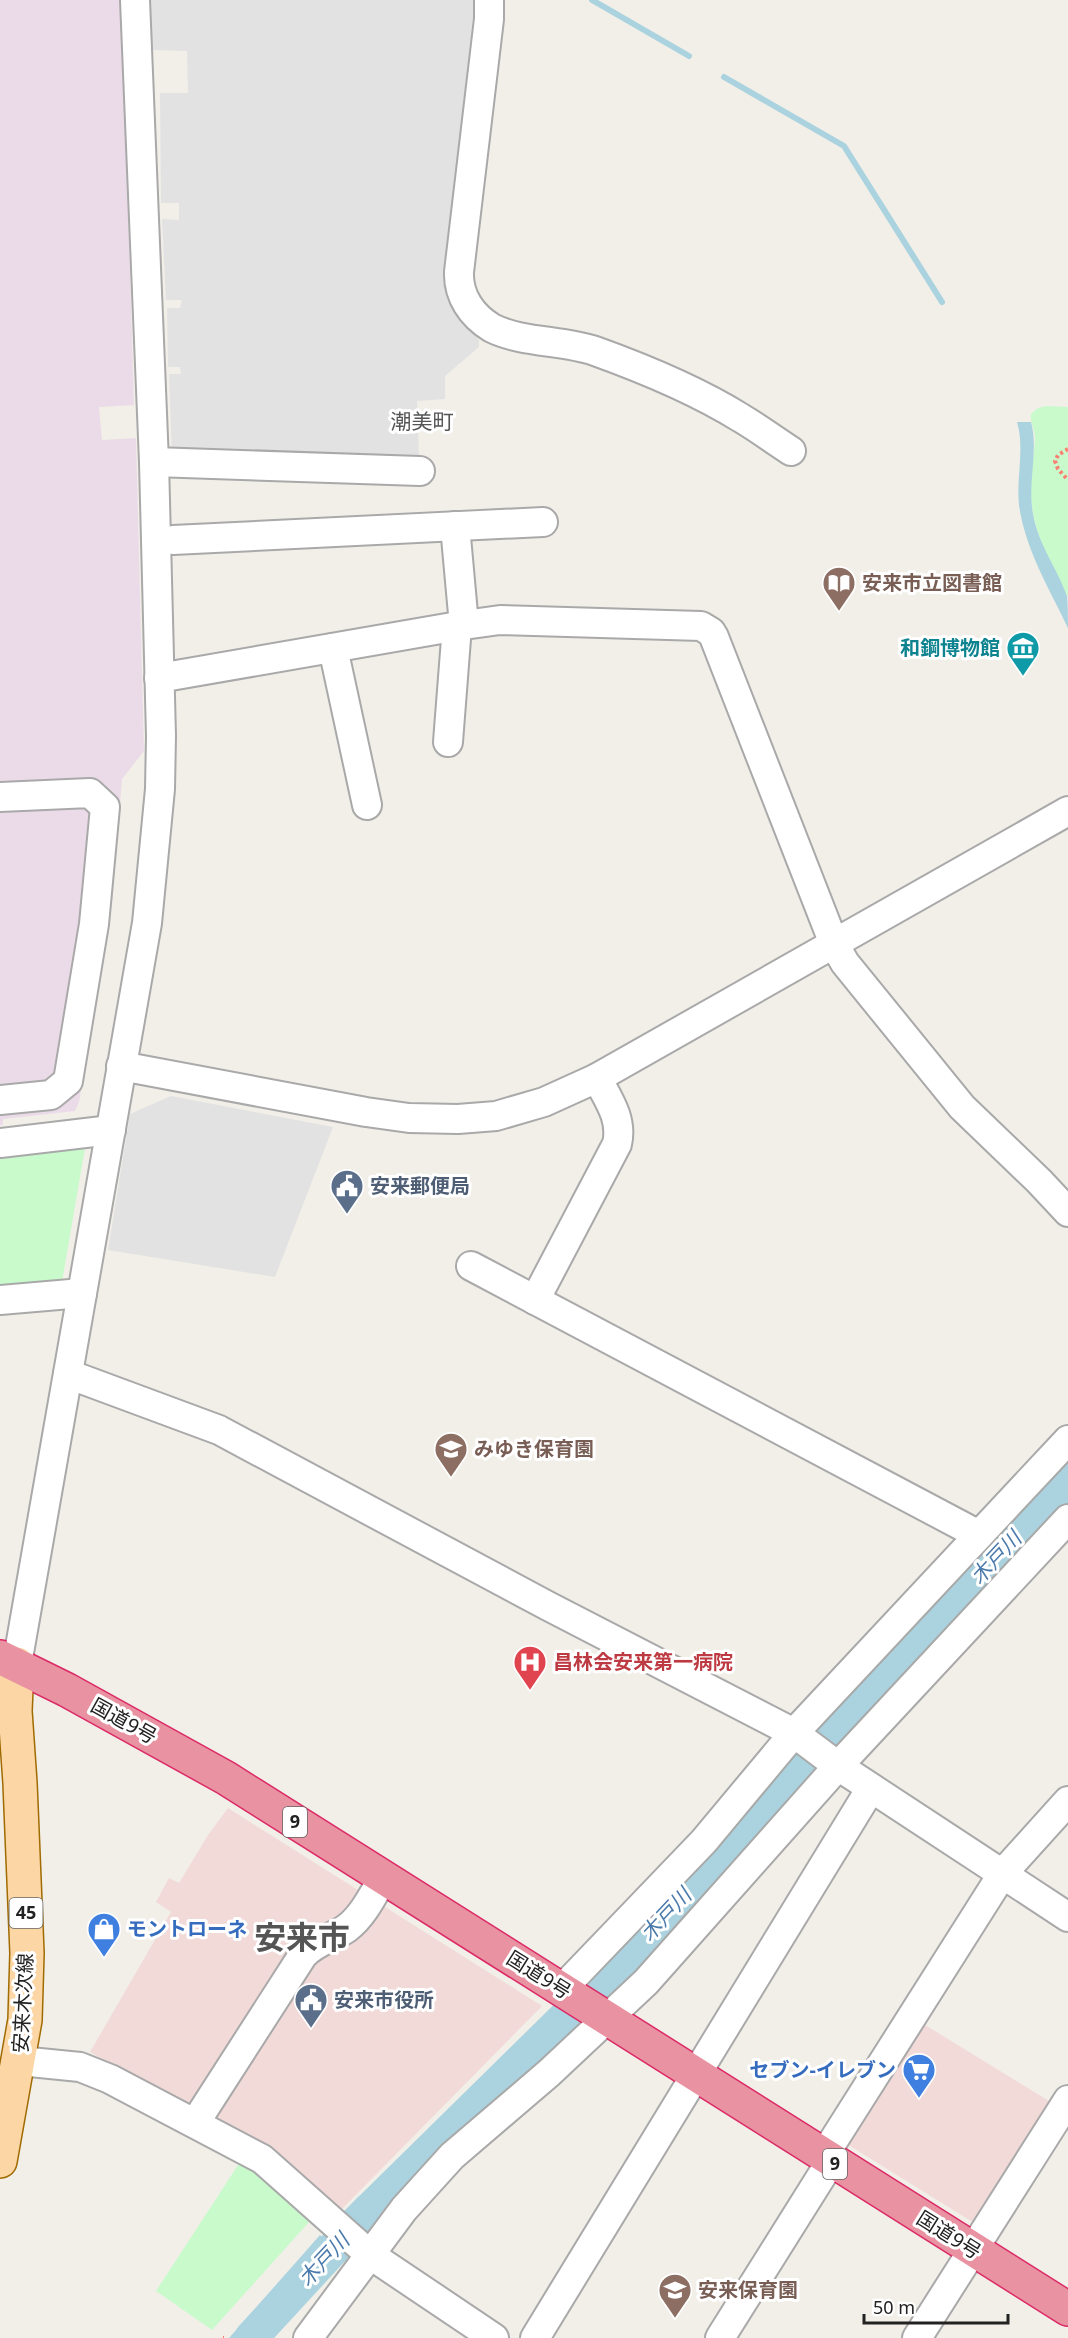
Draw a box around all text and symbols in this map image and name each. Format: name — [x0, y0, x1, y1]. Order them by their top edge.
district label: 潮美町 — [391, 407, 454, 435]
library icon: 安来市立図書館 — [821, 565, 857, 612]
place label: 安来市立図書館 — [862, 569, 1002, 596]
museum icon: 和鋼博物館 — [1005, 630, 1041, 677]
place label: 和鋼博物館 — [900, 634, 1000, 661]
public building icon: 安来郵便局 — [329, 1168, 365, 1215]
place label: 安来郵便局 — [370, 1172, 470, 1199]
school or university icon: みゆき保育園 — [433, 1431, 469, 1478]
place label: みゆき保育園 — [474, 1435, 594, 1462]
water label: 木戸川 — [964, 1523, 1028, 1590]
hospital icon: 昌林会安来第一病院 — [512, 1644, 548, 1691]
place label: 昌林会安来第一病院 — [553, 1648, 733, 1675]
street label: 国道9号 — [86, 1691, 162, 1750]
road number: 9 — [283, 1807, 307, 1837]
water label: 木戸川 — [634, 1880, 698, 1947]
road number: 45 — [9, 1898, 42, 1928]
shop icon: モントローネ — [86, 1911, 122, 1958]
place label: モントローネ — [127, 1915, 247, 1942]
district label: 安来市 — [254, 1915, 350, 1958]
street label: 国道9号 — [502, 1944, 577, 2005]
street label: 安来木次線 — [6, 1952, 39, 2054]
public building icon: 安来市役所 — [293, 1982, 329, 2029]
place label: 安来市役所 — [334, 1986, 434, 2013]
supermarket icon: セブン-イレブン — [901, 2052, 937, 2099]
place label: セブン-イレブン — [750, 2056, 896, 2083]
road number: 9 — [823, 2149, 847, 2179]
street label: 国道9号 — [912, 2204, 987, 2265]
water label: 木戸川 — [292, 2225, 356, 2292]
school or university icon: 安来保育園 — [657, 2272, 693, 2319]
place label: 安来保育園 — [698, 2276, 798, 2303]
scale bar — [864, 2287, 1008, 2325]
text: 50 m — [873, 2295, 915, 2319]

